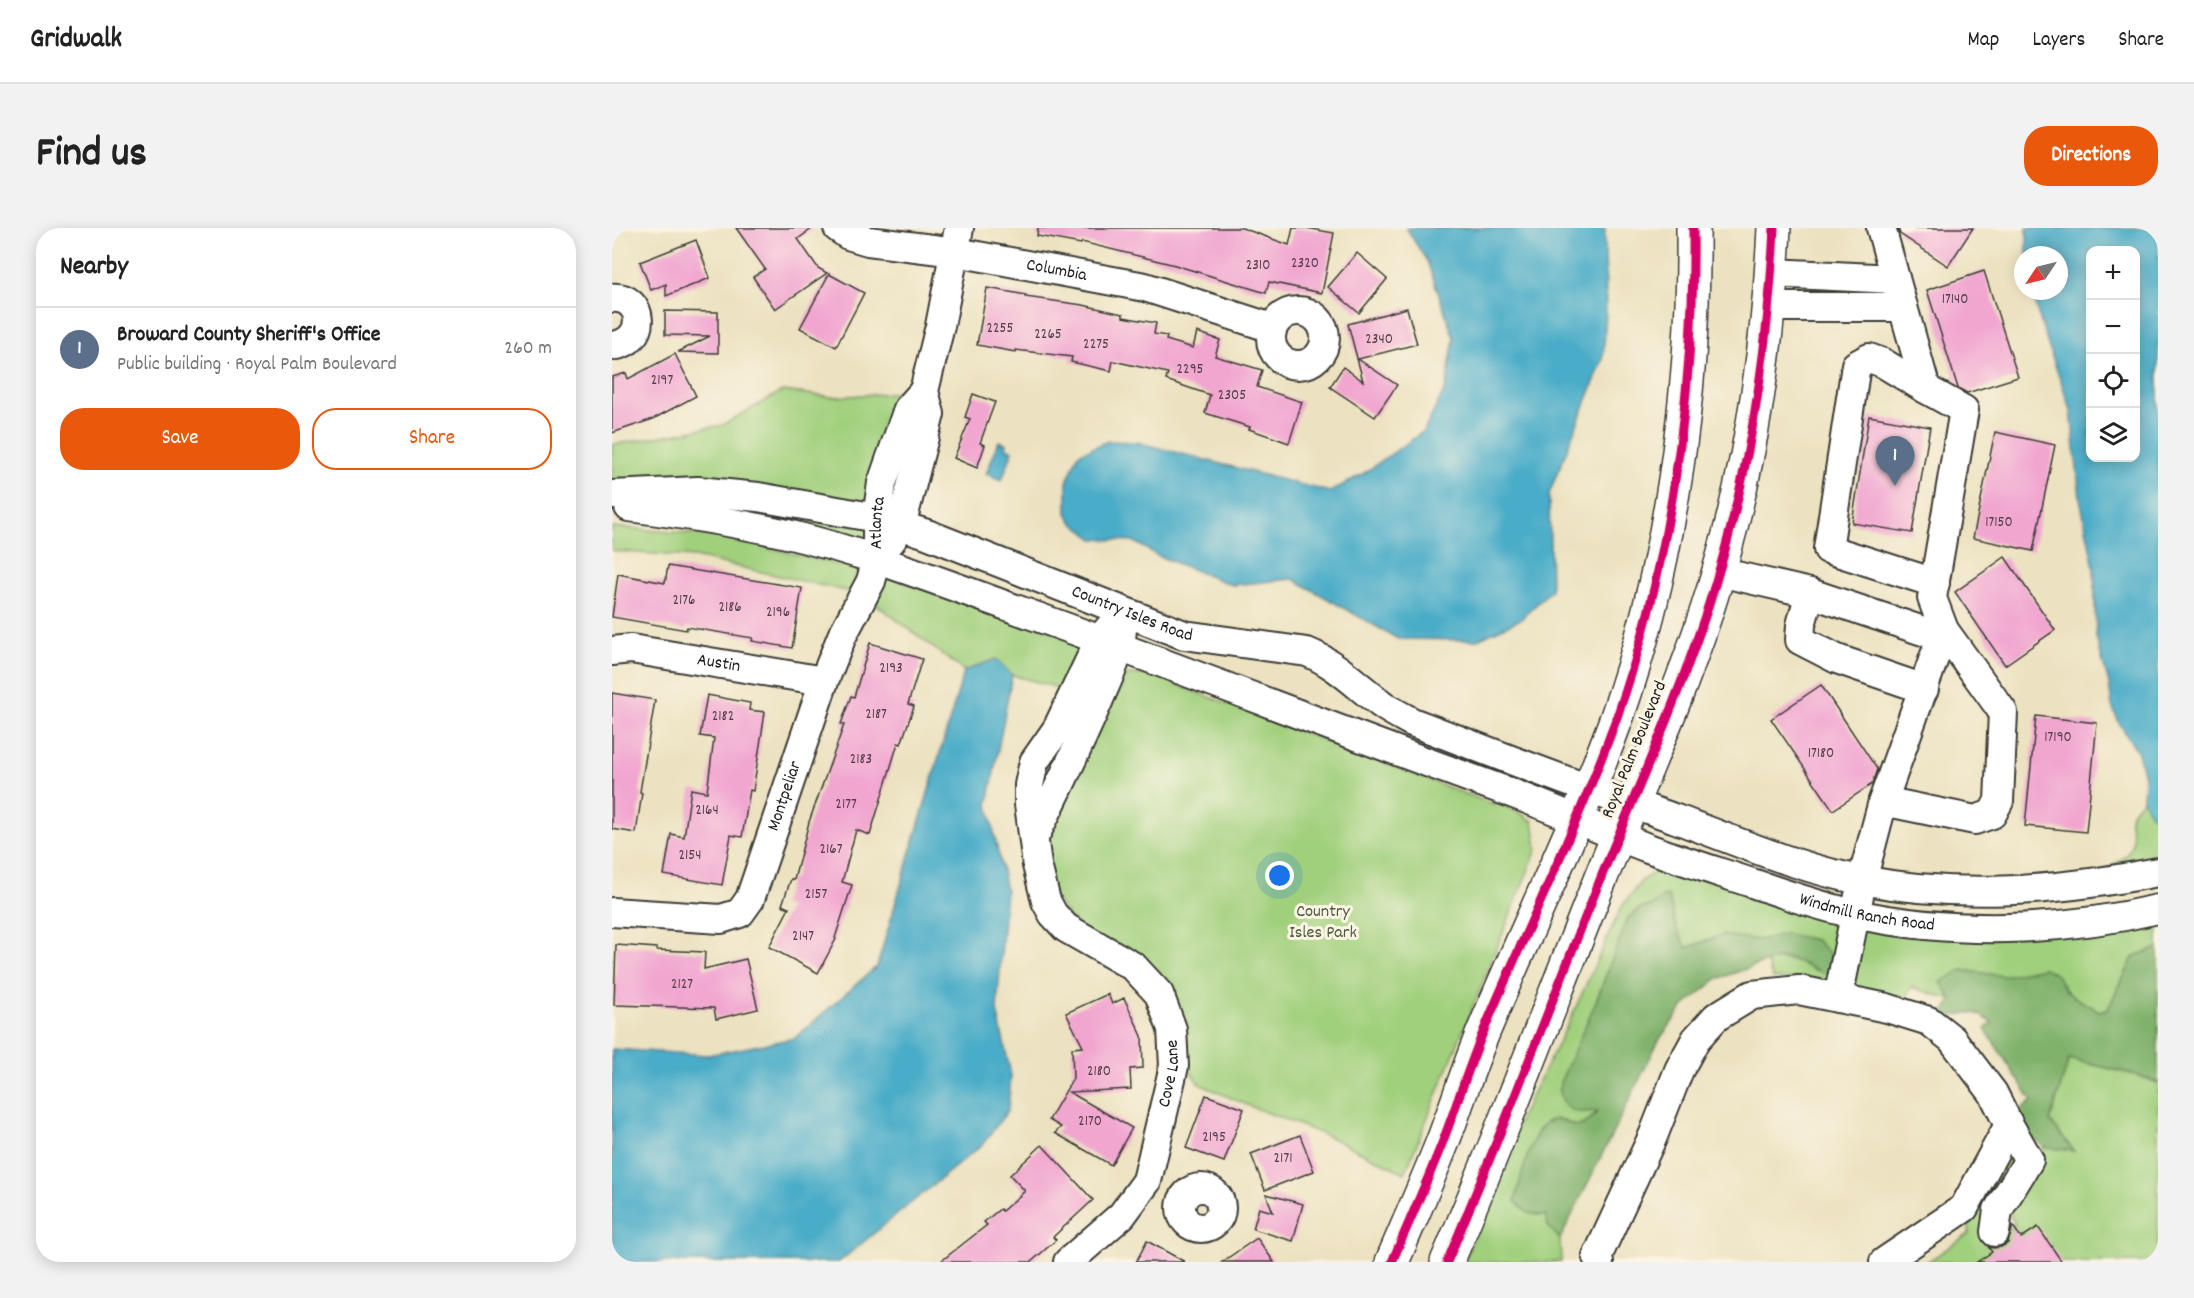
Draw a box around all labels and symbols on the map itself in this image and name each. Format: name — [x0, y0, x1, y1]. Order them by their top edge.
north arrow — [2014, 246, 2068, 300]
street label: Columbia — [1024, 253, 1089, 289]
house number: 2320 — [1291, 253, 1319, 275]
house number: 2310 — [1246, 255, 1270, 277]
house number: 17140 — [1942, 289, 1968, 311]
house number: 2255 — [986, 318, 1014, 340]
house number: 2265 — [1034, 324, 1062, 346]
house number: 2340 — [1365, 329, 1393, 351]
house number: 2275 — [1083, 334, 1109, 356]
house number: 2295 — [1177, 359, 1204, 381]
house number: 2197 — [651, 370, 673, 392]
house number: 2305 — [1218, 385, 1246, 407]
pin: 1 — [1876, 436, 1914, 486]
street label: Atlanta — [864, 495, 892, 549]
house number: 17150 — [1985, 512, 2013, 534]
street label: Country Isles Road — [1068, 579, 1194, 649]
house number: 2176 — [673, 590, 695, 612]
house number: 2186 — [718, 597, 742, 619]
house number: 2196 — [766, 602, 790, 624]
street label: Austin — [695, 648, 742, 679]
house number: 2193 — [879, 658, 903, 680]
street label: Royal Palm Boulevard — [1596, 678, 1674, 822]
house number: 2187 — [865, 704, 887, 726]
house number: 2182 — [712, 706, 734, 728]
house number: 17190 — [2044, 727, 2072, 749]
house number: 17180 — [1808, 743, 1834, 765]
house number: 2183 — [850, 749, 872, 771]
street label: Montpeliar — [761, 757, 809, 834]
house number: 2177 — [835, 794, 857, 816]
house number: 2164 — [695, 800, 719, 822]
house number: 2167 — [820, 839, 843, 861]
house number: 2154 — [678, 845, 702, 867]
your location — [1265, 861, 1294, 890]
house number: 2157 — [805, 884, 828, 906]
street label: Windmill Ranch Road — [1796, 887, 1936, 938]
park label: Country Isles Park — [1289, 900, 1357, 946]
house number: 2147 — [792, 926, 814, 948]
house number: 2127 — [671, 974, 693, 996]
street label: Cove Lane — [1152, 1039, 1187, 1110]
house number: 2180 — [1087, 1061, 1111, 1083]
house number: 2170 — [1078, 1111, 1102, 1133]
house number: 2195 — [1202, 1127, 1226, 1149]
house number: 2171 — [1274, 1148, 1292, 1170]

